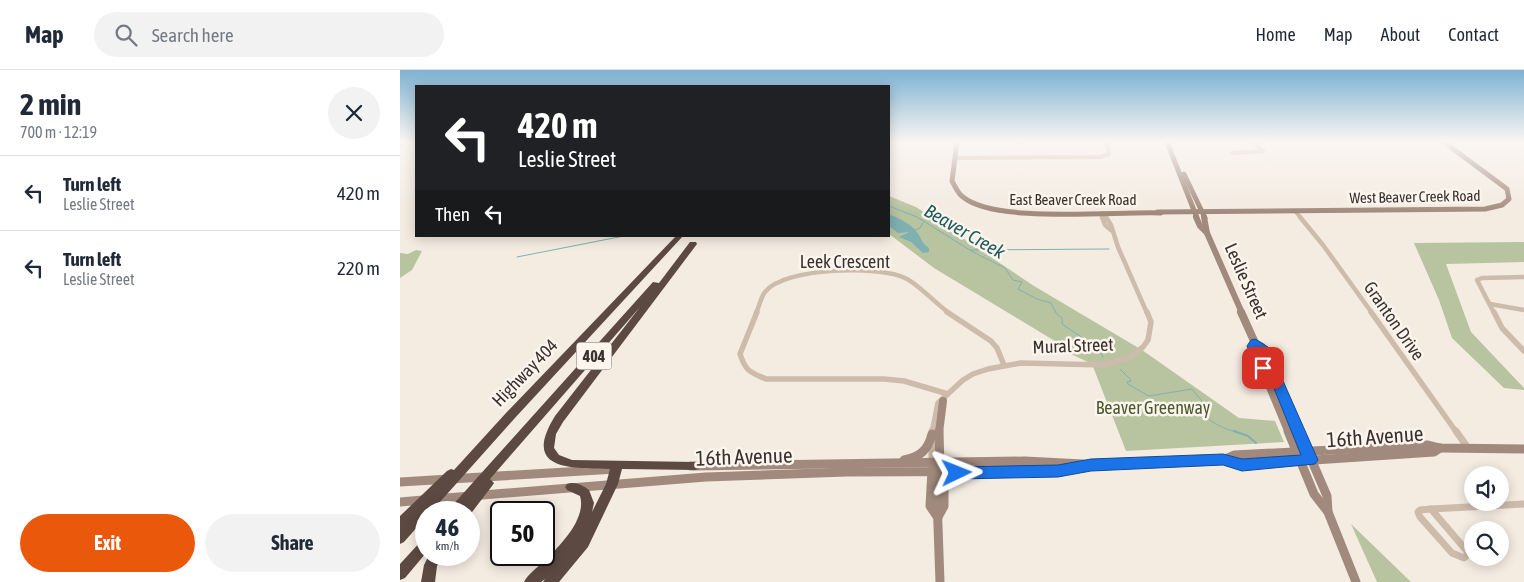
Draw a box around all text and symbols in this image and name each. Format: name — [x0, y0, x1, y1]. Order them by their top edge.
search box — [94, 12, 444, 57]
text: Map — [25, 21, 64, 48]
icon: search — [112, 21, 140, 49]
text: Search here — [152, 24, 234, 46]
text: Home — [1256, 24, 1296, 45]
text: Map — [1324, 24, 1353, 45]
text: About — [1381, 24, 1420, 45]
text: Contact — [1448, 24, 1499, 45]
text: 2 min — [20, 87, 81, 121]
button: close — [328, 87, 380, 139]
icon: left — [435, 105, 500, 170]
text: 420 m — [518, 105, 597, 145]
text: 700 m · 12:19 — [20, 123, 97, 141]
text: Leslie Street — [518, 146, 616, 172]
text: Turn left — [63, 173, 121, 195]
icon: left — [20, 179, 48, 207]
text: 420 m — [337, 182, 380, 204]
street label: West Beaver Creek Road — [1349, 187, 1481, 206]
street label: East Beaver Creek Road — [1009, 191, 1137, 208]
text: Leslie Street — [63, 195, 135, 213]
water label: Beaver Creek — [921, 199, 1010, 263]
icon: left — [480, 200, 508, 228]
text: Then — [435, 203, 470, 225]
street label: Leslie Street — [1220, 240, 1272, 322]
text: Turn left — [63, 248, 121, 270]
street label: Leek Crescent — [800, 251, 890, 272]
icon: left — [20, 254, 48, 282]
text: 220 m — [337, 257, 380, 279]
text: Leslie Street — [63, 270, 135, 288]
street label: Granton Drive — [1360, 277, 1429, 364]
street label: Mural Street — [1032, 334, 1114, 357]
street label: Highway 404 — [487, 335, 562, 411]
road number: 404 — [576, 342, 612, 370]
pin — [1242, 347, 1284, 389]
icon: arrive — [1249, 354, 1277, 382]
park label: Beaver Greenway — [1096, 397, 1210, 418]
street label: 16th Avenue — [1326, 421, 1424, 451]
street label: 16th Avenue — [695, 442, 793, 470]
position arrow — [930, 446, 982, 498]
map controls — [1464, 466, 1509, 566]
button: sound — [1464, 466, 1509, 511]
speed limit sign: 50 — [490, 501, 555, 566]
text: 46 — [436, 513, 459, 541]
button: Exit — [20, 514, 195, 572]
button: Share — [205, 514, 380, 572]
button: search — [1464, 521, 1509, 566]
text: km/h — [436, 539, 459, 553]

